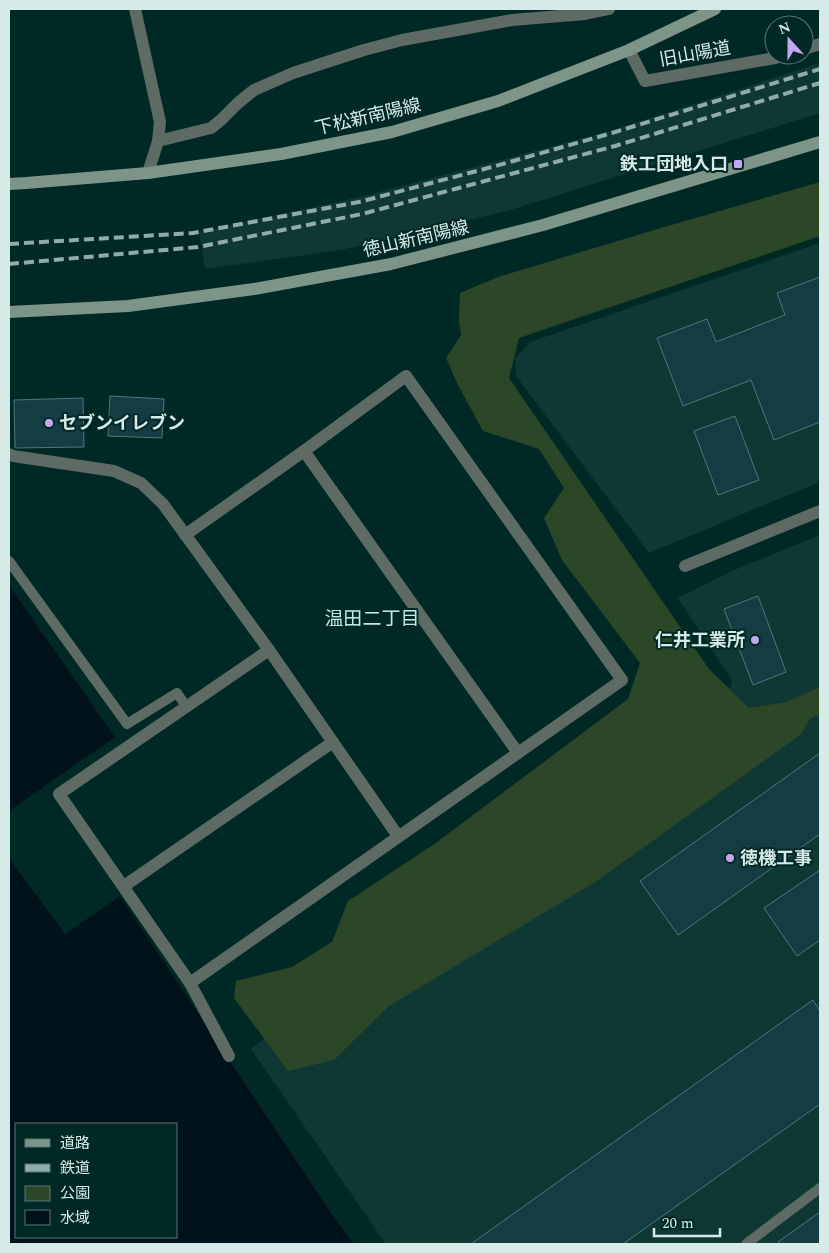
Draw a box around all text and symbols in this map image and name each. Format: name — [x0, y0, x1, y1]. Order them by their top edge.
north arrow — [764, 15, 814, 65]
text: N — [775, 16, 794, 40]
street label: 旧山陽道 — [657, 34, 733, 74]
street label: 下松新南陽線 — [312, 92, 424, 142]
place label: 鉄工団地入口 — [619, 151, 728, 178]
marker: 鉄工団地入口 — [732, 158, 744, 170]
street label: 徳山新南陽線 — [360, 214, 472, 264]
place label: セブンイレブン — [59, 410, 185, 437]
marker: セブンイレブン — [43, 417, 55, 429]
district label: 温田二丁目 — [324, 605, 420, 634]
place label: 仁井工業所 — [655, 627, 745, 654]
marker: 仁井工業所 — [749, 634, 761, 646]
place label: 徳機工事 — [740, 845, 812, 872]
marker: 徳機工事 — [724, 852, 736, 864]
legend — [15, 1123, 178, 1238]
text: 道路 — [60, 1132, 90, 1155]
text: 鉄道 — [60, 1157, 90, 1180]
text: 公園 — [60, 1182, 90, 1205]
scale bar — [654, 1206, 720, 1238]
text: 水域 — [60, 1207, 90, 1230]
text: 20 m — [662, 1212, 694, 1235]

